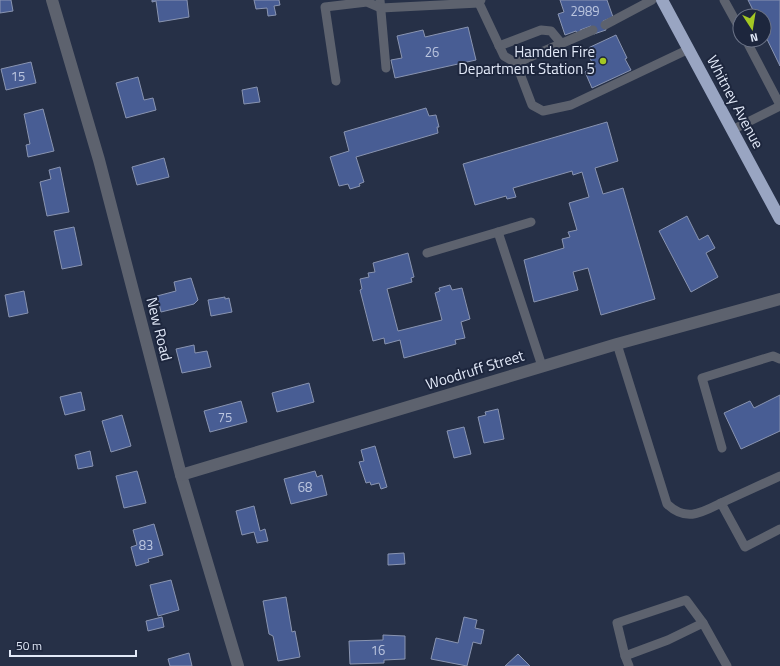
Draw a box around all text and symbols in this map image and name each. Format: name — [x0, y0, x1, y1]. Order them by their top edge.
house number: 2989 — [570, 1, 600, 21]
north arrow — [732, 8, 772, 48]
text: N — [749, 29, 759, 46]
place label: Hamden Fire Department Station 5 — [458, 40, 595, 80]
house number: 26 — [425, 42, 439, 62]
street label: Whitney Avenue — [701, 51, 770, 153]
marker: Hamden Fire Department Station 5 — [598, 56, 608, 66]
house number: 15 — [11, 66, 25, 86]
street label: New Road — [140, 295, 178, 363]
street label: Woodruff Street — [423, 343, 528, 395]
house number: 75 — [218, 407, 232, 427]
house number: 68 — [298, 477, 312, 497]
house number: 83 — [139, 535, 153, 555]
scale bar — [10, 632, 136, 658]
text: 50 m — [16, 636, 42, 655]
house number: 16 — [371, 640, 385, 660]

